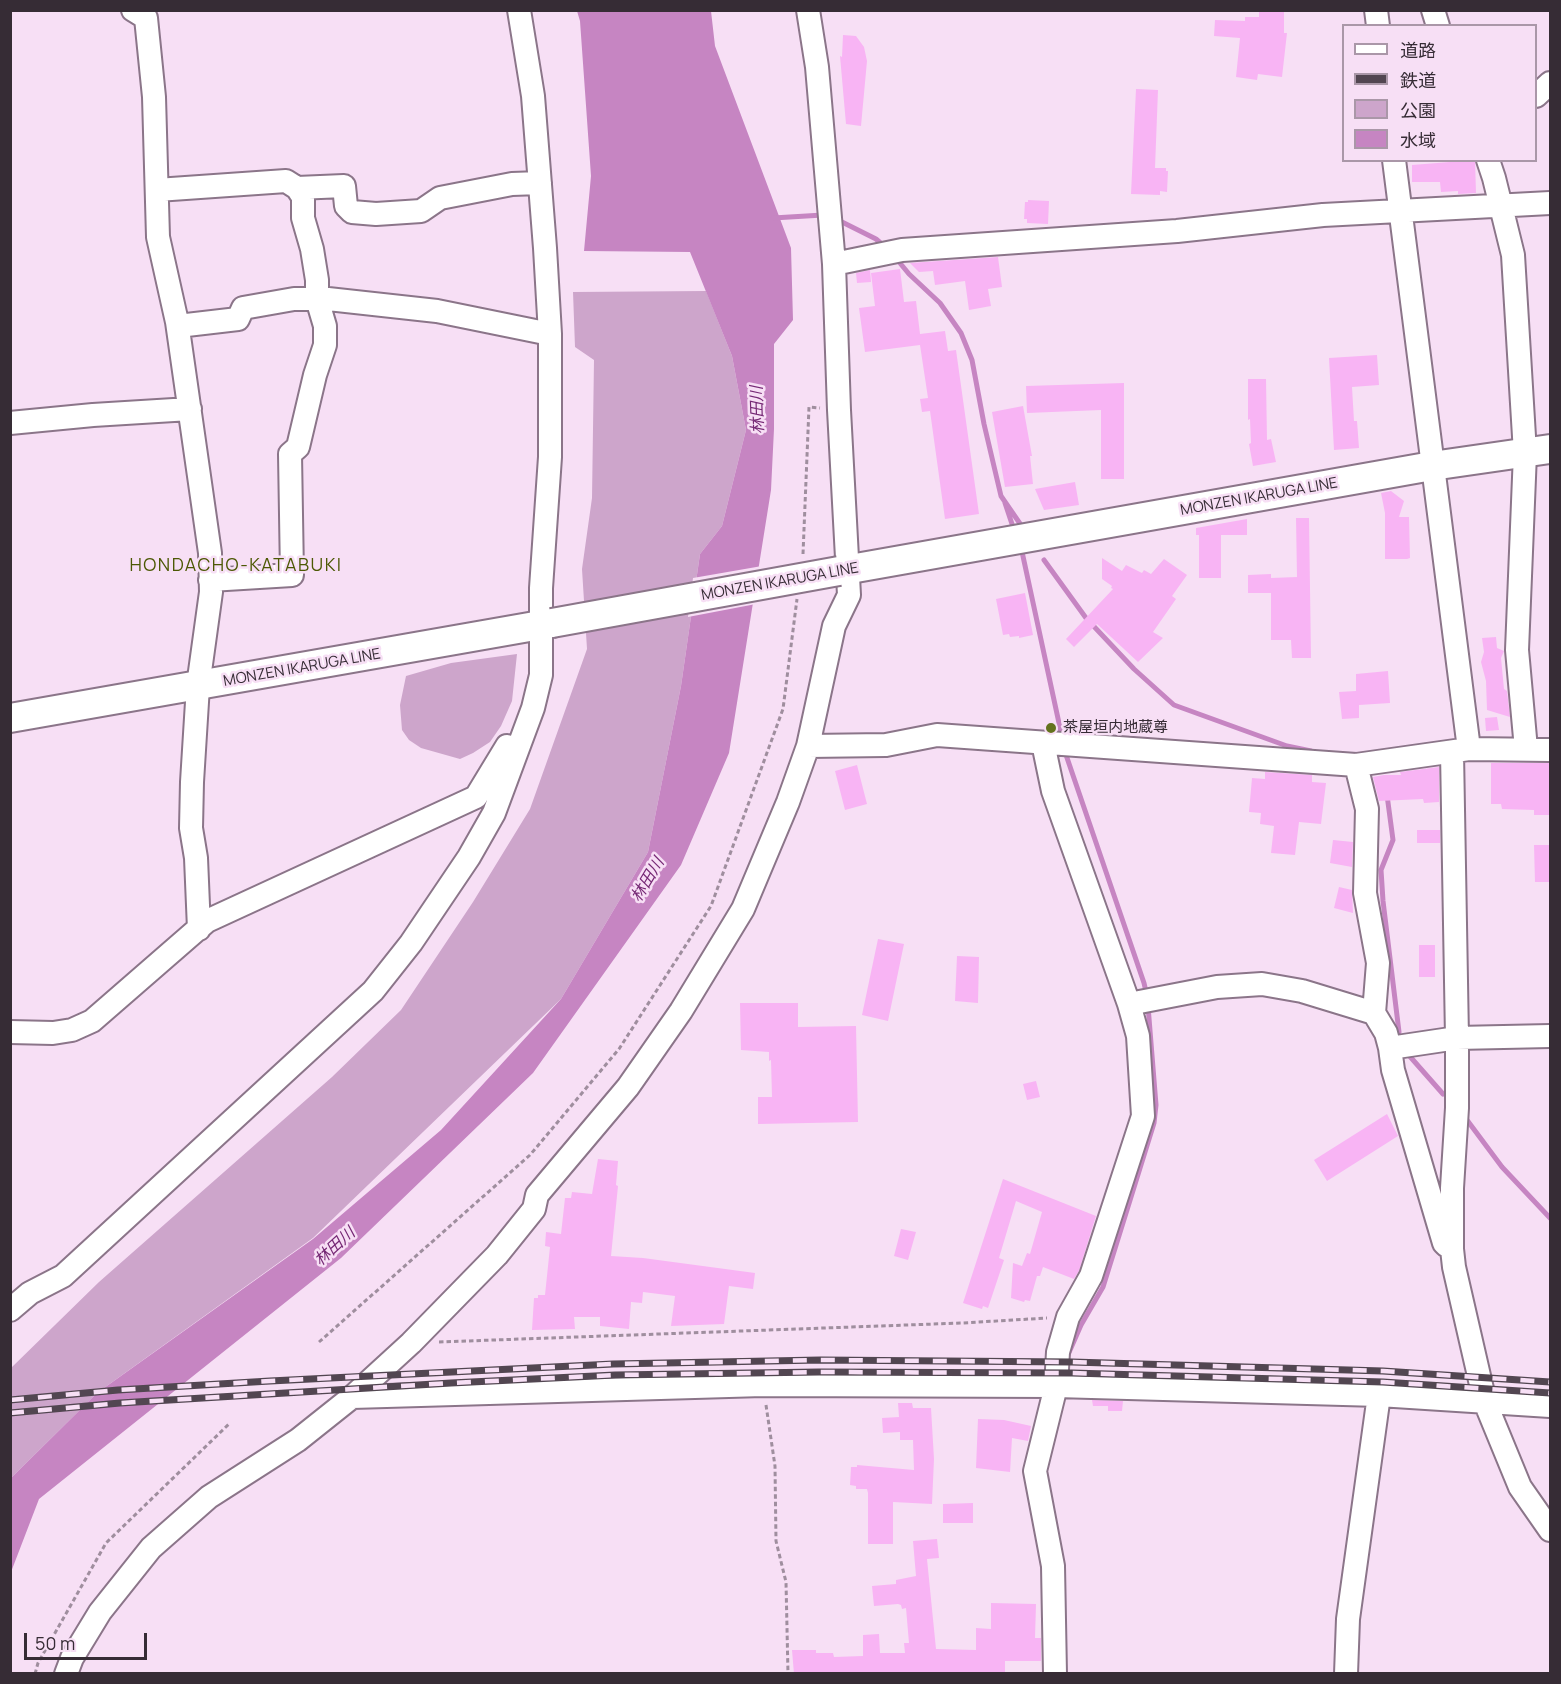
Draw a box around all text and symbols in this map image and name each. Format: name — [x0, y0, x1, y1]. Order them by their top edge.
legend — [1342, 24, 1537, 162]
text: 道路 — [1400, 38, 1436, 62]
text: 鉄道 — [1400, 68, 1436, 92]
text: 公園 — [1400, 98, 1436, 122]
text: 水域 — [1400, 128, 1436, 152]
water label: 林田川 — [748, 386, 768, 434]
street label: MONZEN IKARUGA LINE — [1179, 474, 1339, 520]
district label: HONDACHO-KATABUKI — [129, 555, 343, 577]
street label: MONZEN IKARUGA LINE — [700, 559, 860, 605]
street label: MONZEN IKARUGA LINE — [222, 645, 382, 691]
place label: 茶屋垣内地蔵尊 — [1063, 719, 1168, 737]
marker: 茶屋垣内地蔵尊 — [1044, 721, 1058, 735]
water label: 林田川 — [627, 854, 669, 906]
water label: 林田川 — [311, 1224, 359, 1270]
scale bar — [27, 1621, 150, 1659]
text: 50 m — [35, 1631, 75, 1655]

